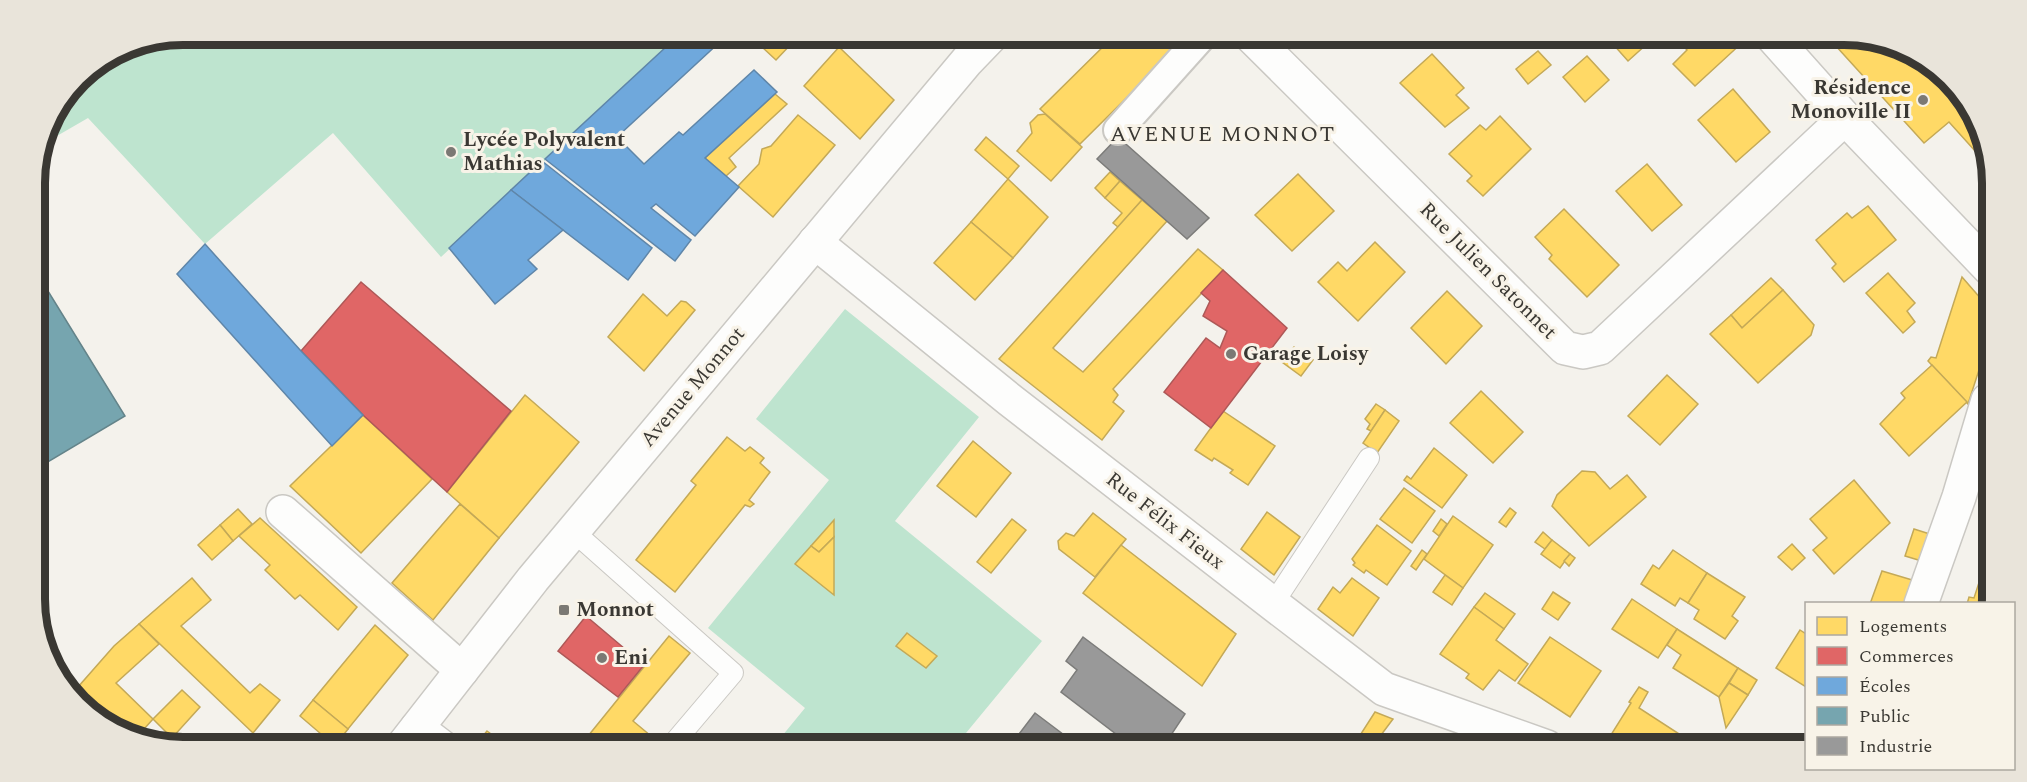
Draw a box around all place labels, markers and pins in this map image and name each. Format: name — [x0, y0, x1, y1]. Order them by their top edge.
place label: Résidence Monoville II — [1790, 72, 1911, 128]
marker: Résidence Monoville II — [1916, 93, 1930, 107]
place label: Lycée Polyvalent Mathias — [463, 124, 625, 180]
marker: Lycée Polyvalent Mathias — [444, 145, 458, 159]
place label: Garage Loisy — [1243, 338, 1369, 370]
marker: Garage Loisy — [1224, 347, 1238, 361]
place label: Monnot — [576, 594, 654, 626]
marker: Monnot — [557, 603, 571, 617]
place label: Eni — [614, 642, 648, 674]
marker: Eni — [595, 651, 609, 665]

